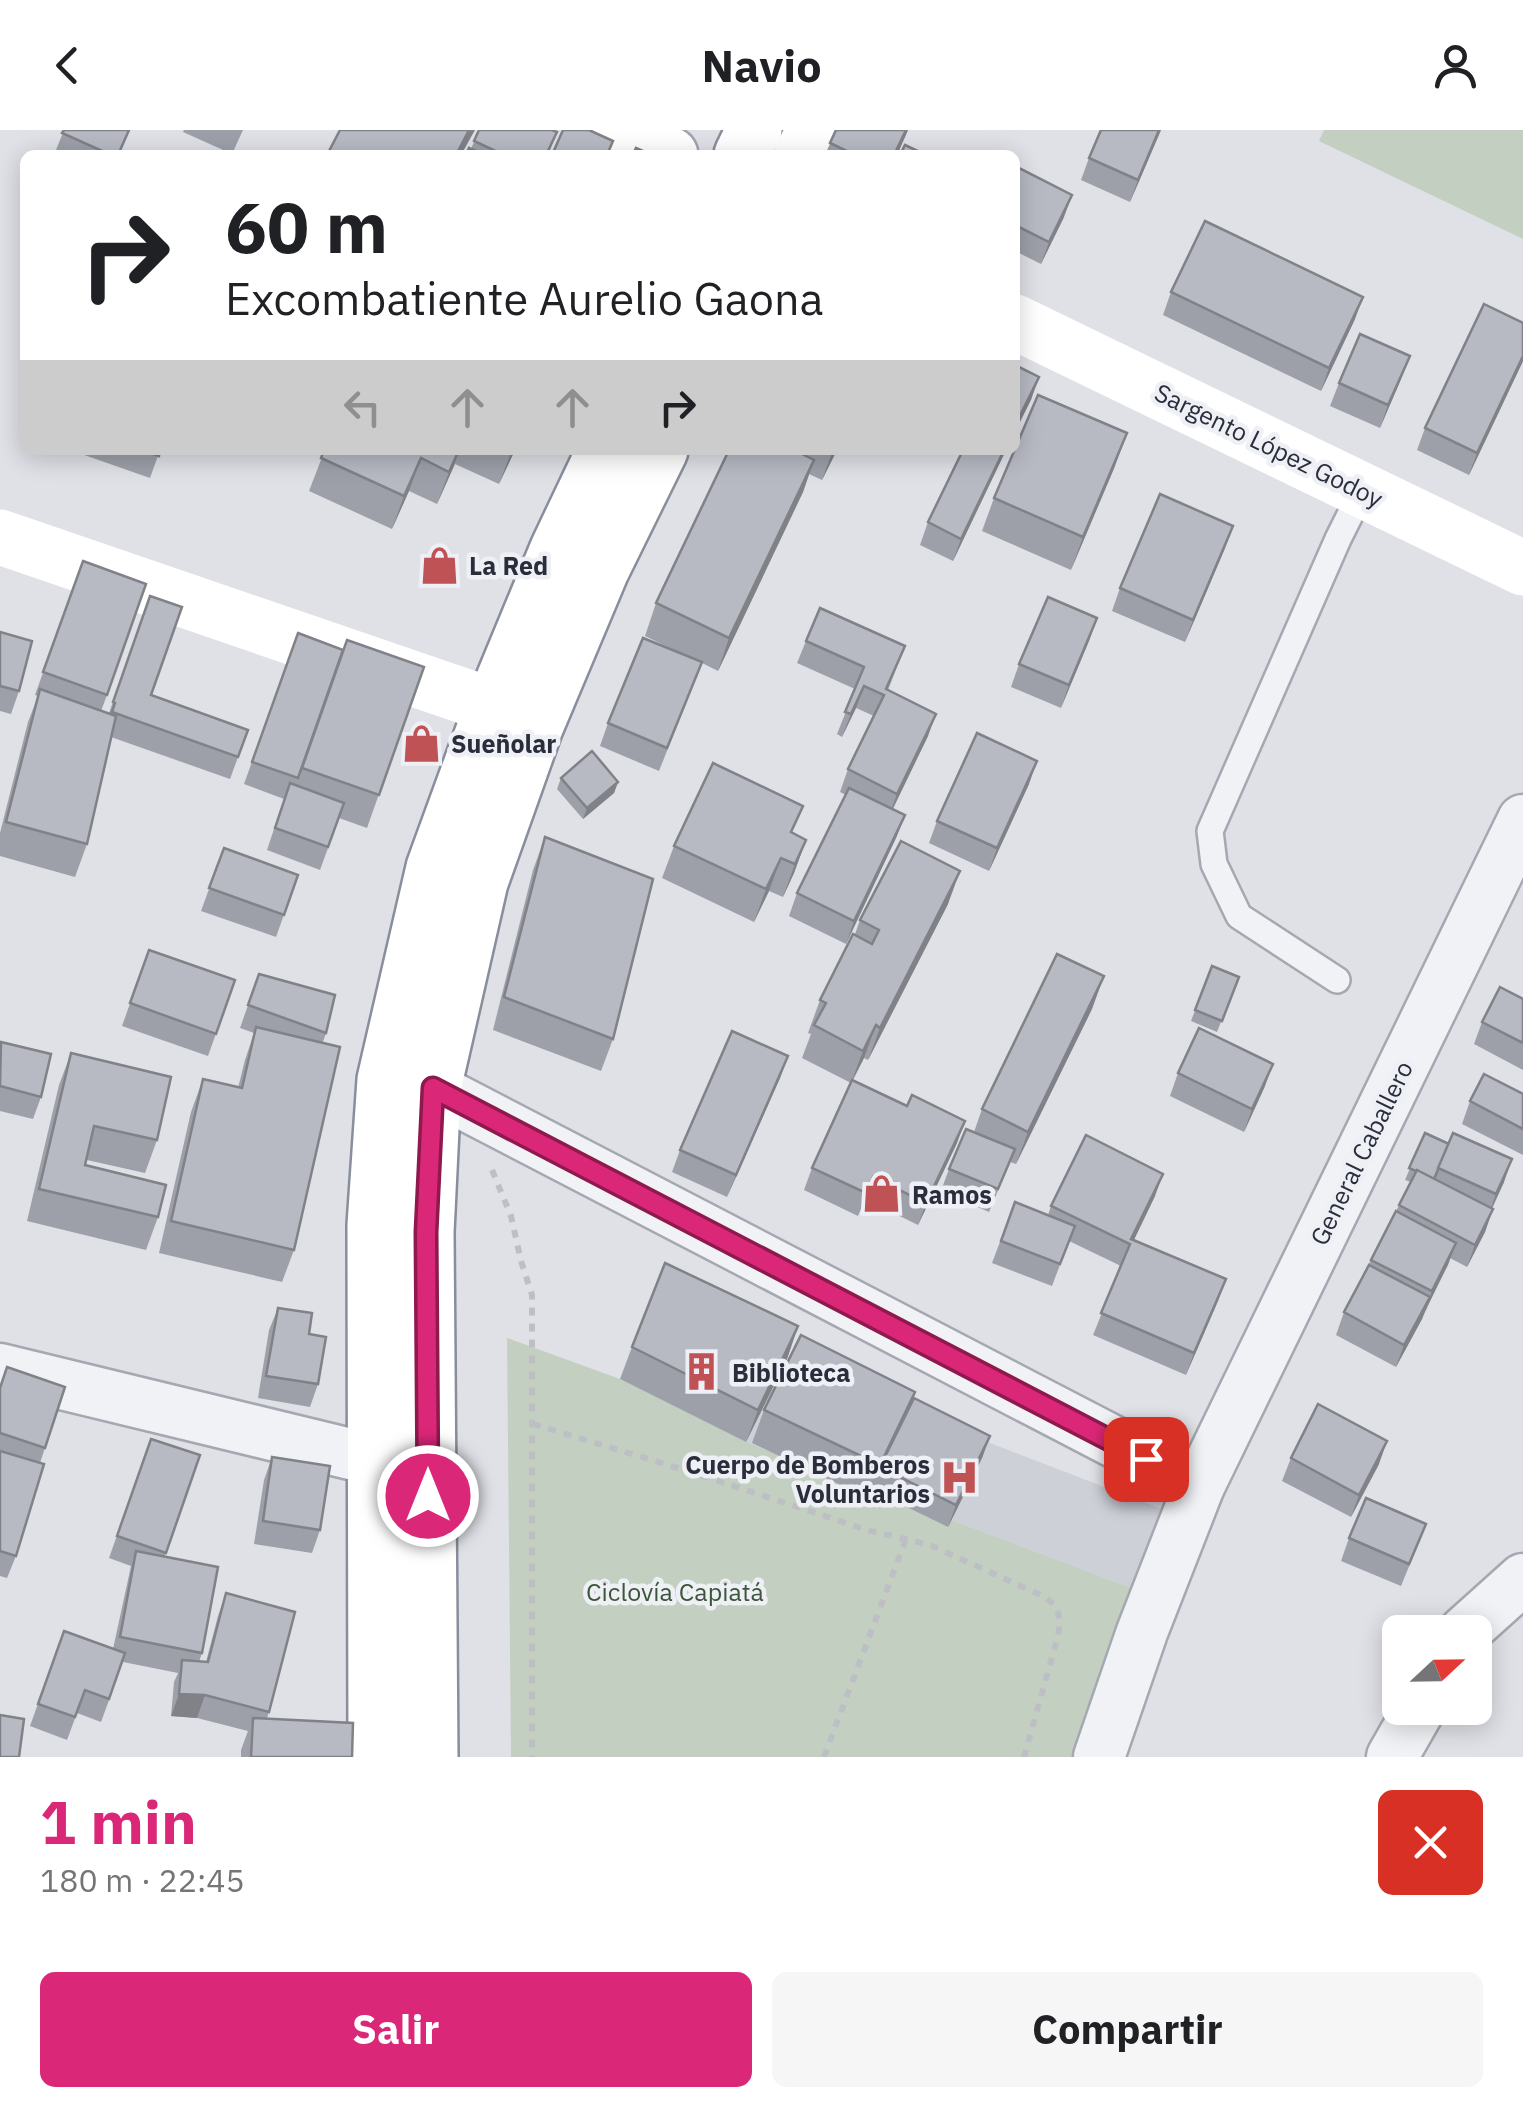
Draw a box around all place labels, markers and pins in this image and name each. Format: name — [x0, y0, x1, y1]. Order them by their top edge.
shop icon: La Red — [418, 544, 460, 586]
place label: La Red — [469, 549, 548, 582]
shop icon: Sueñolar — [400, 722, 442, 764]
place label: Sueñolar — [451, 727, 556, 760]
shop icon: Ramos — [861, 1173, 903, 1215]
place label: Ramos — [912, 1178, 992, 1211]
building icon: Biblioteca — [681, 1351, 723, 1393]
place label: Biblioteca — [732, 1356, 850, 1389]
pin — [1104, 1417, 1189, 1502]
place label: Cuerpo de Bomberos Voluntarios — [685, 1448, 930, 1510]
hospital icon: Cuerpo de Bomberos Voluntarios — [939, 1457, 981, 1499]

